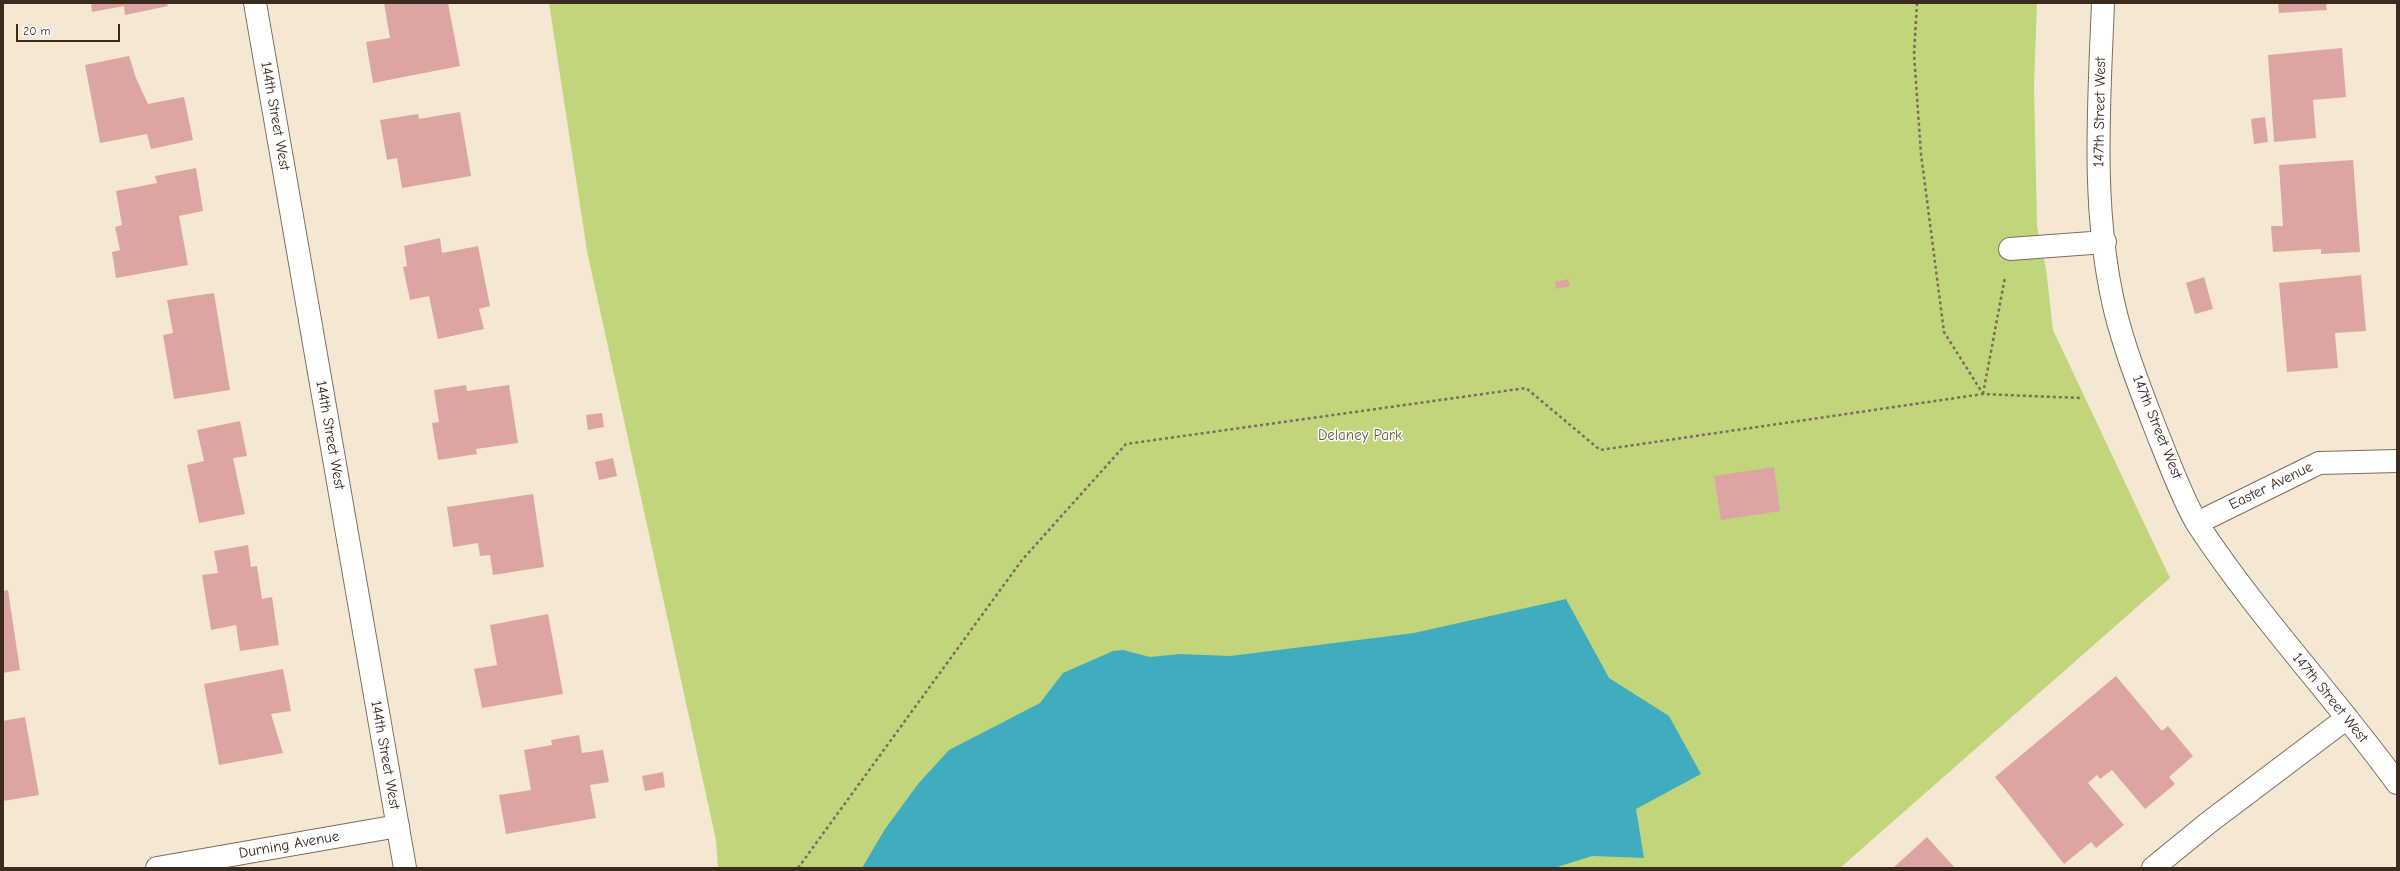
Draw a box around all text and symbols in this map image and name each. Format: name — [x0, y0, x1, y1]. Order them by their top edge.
scale bar — [18, 16, 122, 42]
text: 20 m — [23, 24, 51, 38]
street label: 147th Street West — [2090, 57, 2110, 167]
street label: 144th Street West — [257, 60, 293, 172]
street label: 147th Street West — [2128, 373, 2186, 481]
street label: 144th Street West — [312, 379, 348, 491]
park label: Delaney Park — [1318, 427, 1402, 445]
street label: Easter Avenue — [2226, 458, 2316, 514]
street label: 147th Street West — [2288, 650, 2372, 746]
street label: 144th Street West — [367, 699, 403, 811]
street label: Durning Avenue — [237, 827, 341, 863]

